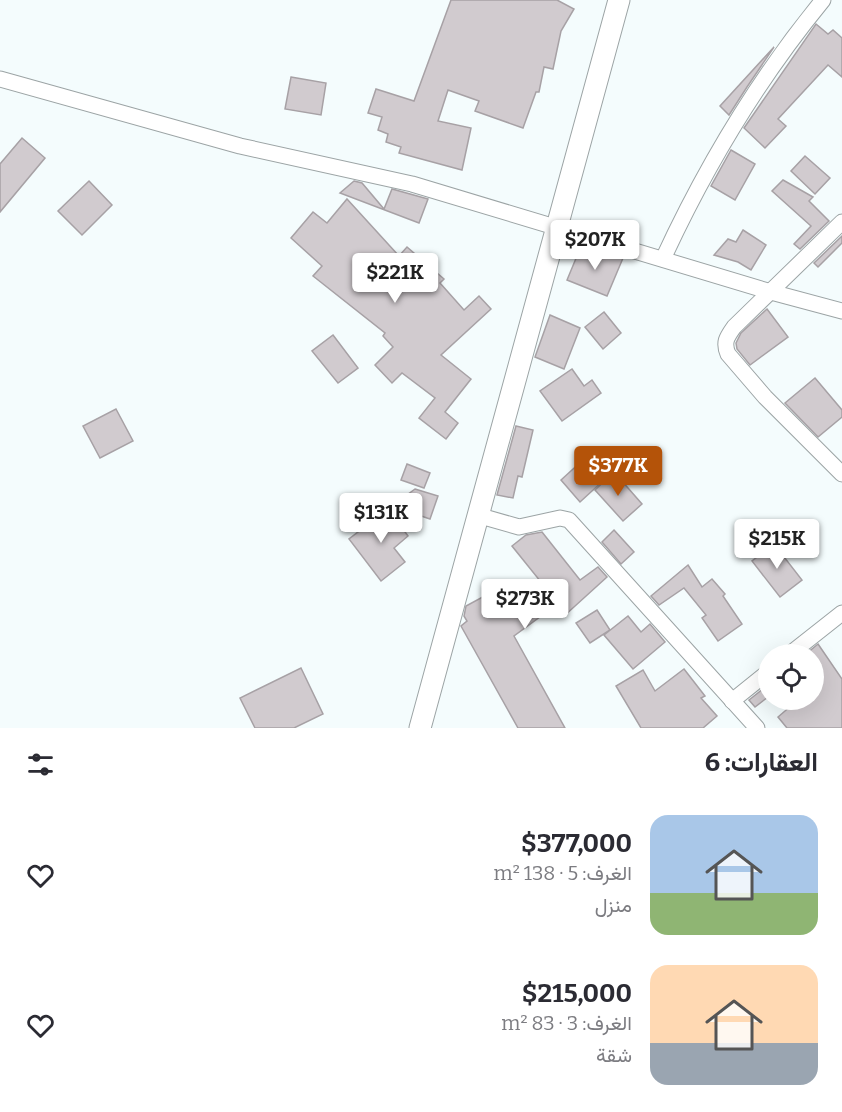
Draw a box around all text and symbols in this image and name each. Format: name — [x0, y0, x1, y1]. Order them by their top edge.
pin: $207K — [553, 220, 637, 271]
text: $207K — [564, 227, 626, 251]
pin: $221K — [353, 253, 437, 304]
text: $221K — [366, 260, 424, 284]
pin: $377K — [576, 446, 660, 497]
text: $377K — [588, 453, 648, 477]
pin: $131K — [339, 493, 423, 544]
text: $131K — [353, 500, 409, 524]
pin: $215K — [735, 519, 819, 570]
text: $215K — [748, 526, 806, 550]
pin: $273K — [483, 579, 567, 630]
text: $273K — [495, 586, 555, 610]
map controls — [758, 644, 824, 710]
button: locate — [758, 644, 824, 710]
text: العقارات: 6 — [705, 747, 818, 778]
icon: filters — [24, 748, 57, 781]
text: $377,000 — [521, 828, 632, 859]
icon: home — [698, 839, 770, 911]
icon: heart — [24, 859, 57, 892]
text: الغرف: 5 · 138 m² — [494, 861, 632, 885]
text: منزل — [595, 893, 632, 917]
text: $215,000 — [522, 978, 632, 1009]
icon: home — [698, 989, 770, 1061]
icon: heart — [24, 1009, 57, 1042]
text: الغرف: 3 · 83 m² — [501, 1011, 632, 1035]
text: شقة — [596, 1043, 632, 1067]

